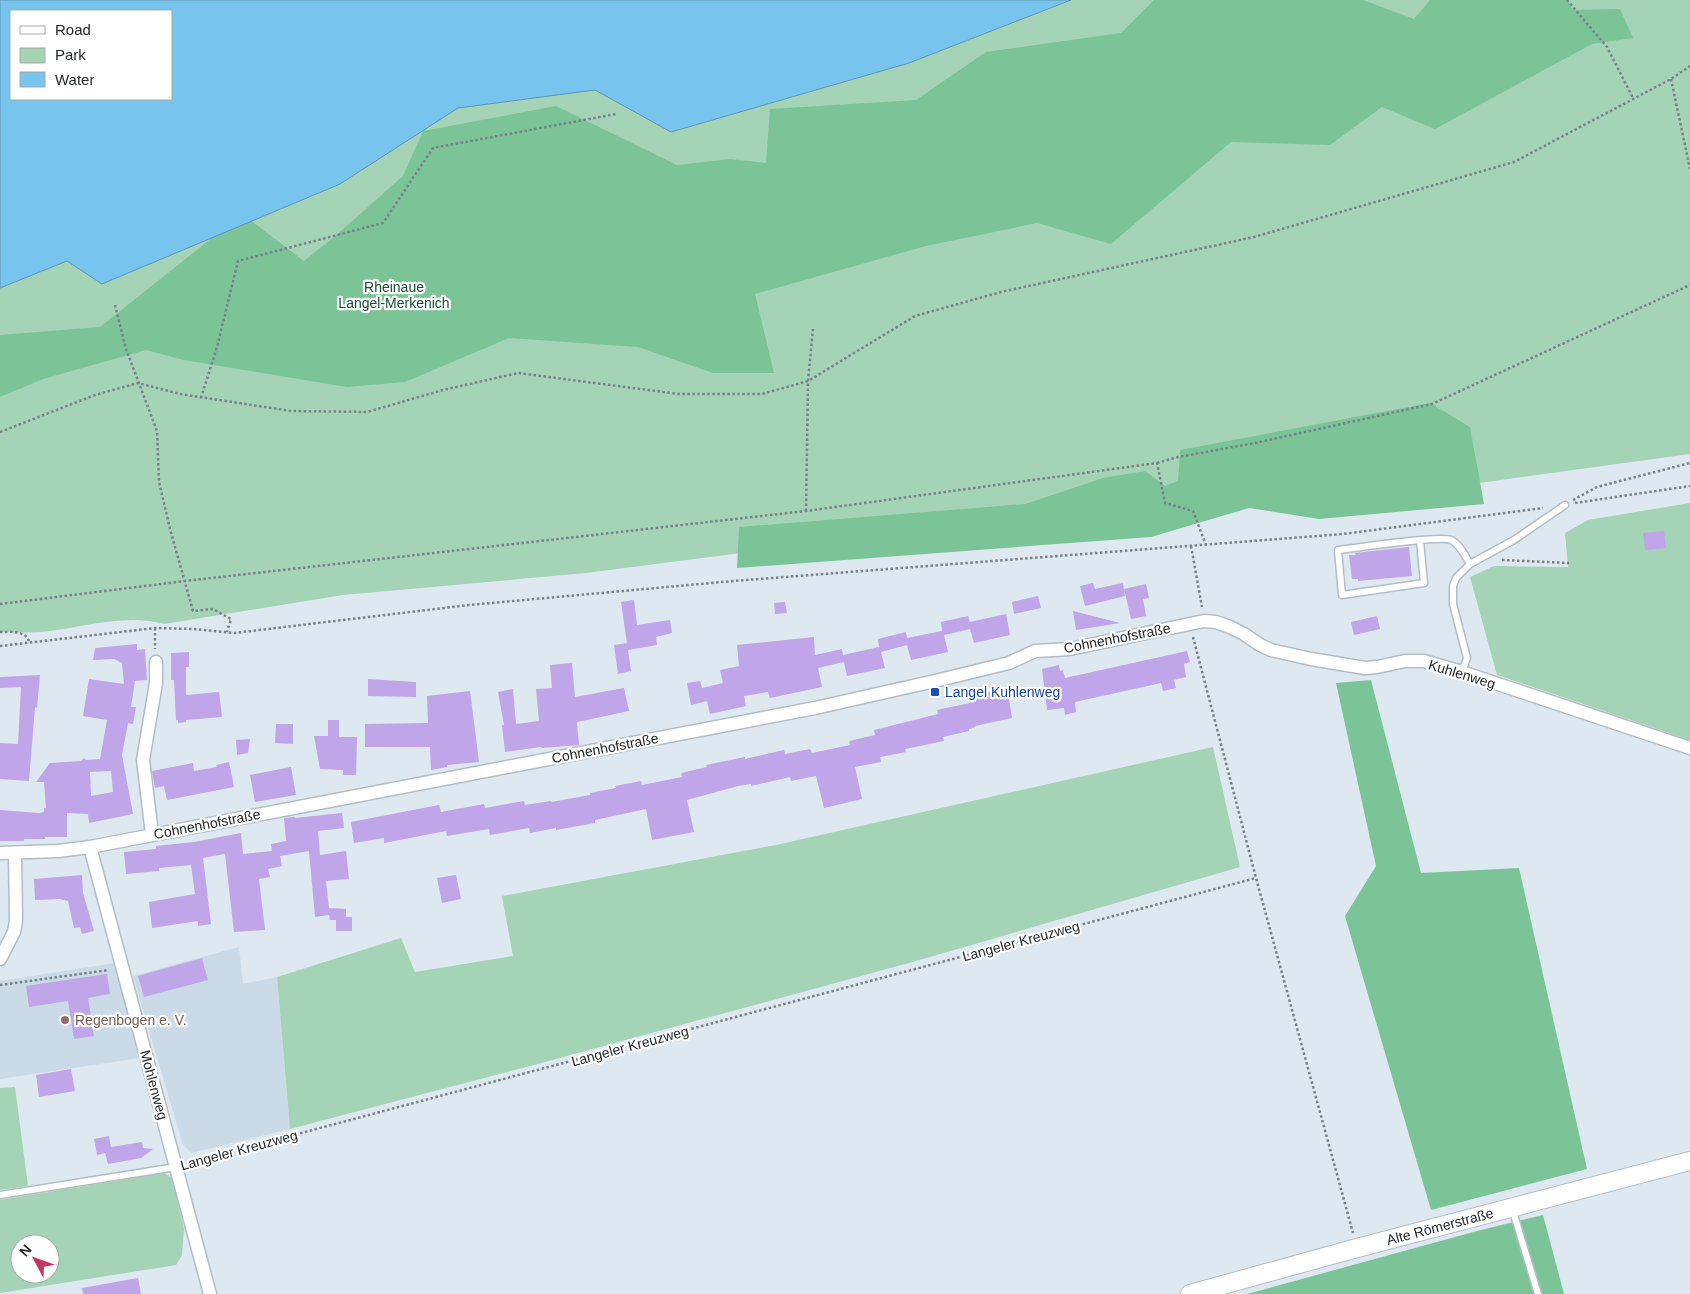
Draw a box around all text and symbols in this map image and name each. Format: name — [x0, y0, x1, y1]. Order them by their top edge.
legend — [10, 10, 172, 100]
text: Road — [55, 21, 91, 38]
text: Park — [55, 46, 86, 63]
text: Water — [55, 71, 94, 88]
park label: Rheinaue Langel-Merkenich — [338, 279, 450, 311]
street label: Cohnenhofstraße — [1062, 620, 1172, 656]
street label: Kuhlenweg — [1427, 656, 1497, 692]
place label: Langel Kuhlenweg — [945, 684, 1060, 700]
marker: Langel Kuhlenweg — [929, 686, 941, 698]
street label: Cohnenhofstraße — [550, 730, 660, 766]
street label: Cohnenhofstraße — [152, 806, 262, 842]
street label: Langeler Kreuzweg — [961, 918, 1081, 964]
place label: Regenbogen e. V. — [75, 1012, 187, 1028]
marker: Regenbogen e. V. — [59, 1014, 71, 1026]
street label: Langeler Kreuzweg — [570, 1023, 690, 1069]
street label: Mohlenweg — [137, 1048, 171, 1122]
street label: Langeler Kreuzweg — [179, 1127, 299, 1173]
street label: Alte Römerstraße — [1385, 1205, 1495, 1248]
north arrow — [10, 1234, 60, 1284]
text: N — [16, 1241, 35, 1260]

